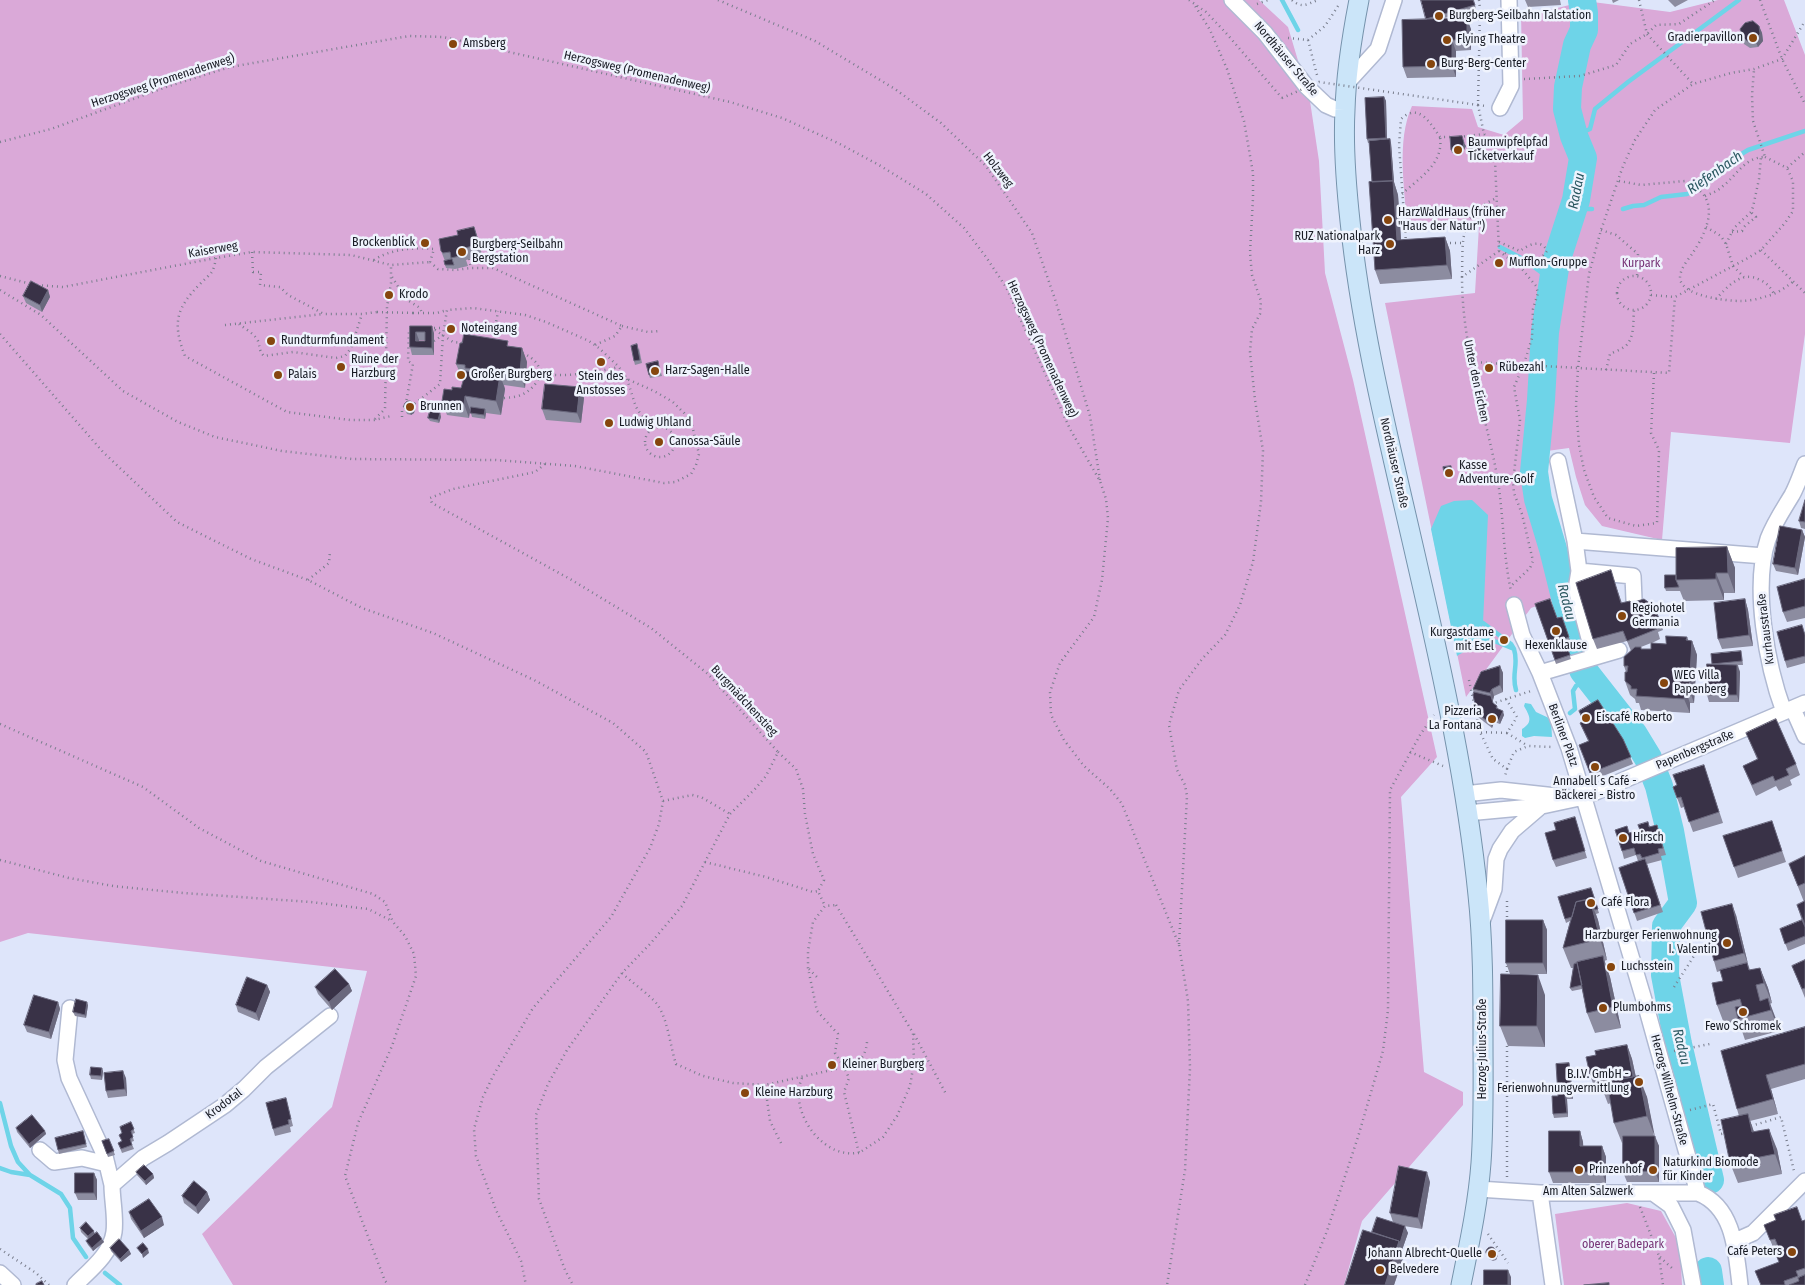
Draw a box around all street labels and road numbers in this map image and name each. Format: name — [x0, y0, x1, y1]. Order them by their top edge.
street label: Nordhäuser Straße — [1251, 19, 1321, 99]
street label: Herzogsweg (Promenadenweg) — [562, 48, 712, 96]
street label: Herzogsweg (Promenadenweg) — [90, 51, 236, 111]
street label: Holzweg — [980, 149, 1016, 191]
street label: Kaiserweg — [187, 239, 239, 261]
street label: Herzogsweg (Promenadenweg) — [1004, 278, 1080, 420]
street label: Unter den Eichen — [1460, 338, 1492, 424]
street label: Nordhäuser Straße — [1377, 416, 1411, 510]
street label: Kurhausstraße — [1755, 593, 1777, 665]
street label: Burgmädchenstieg — [708, 663, 780, 739]
street label: Berliner Platz — [1545, 702, 1581, 768]
street label: Papenbergstraße — [1654, 727, 1736, 773]
street label: Herzog-Julius-Straße — [1476, 999, 1490, 1099]
street label: Herzog-Wilhelm-Straße — [1647, 1033, 1691, 1147]
street label: Krodotal — [203, 1086, 245, 1122]
street label: Am Alten Salzwerk — [1543, 1185, 1633, 1199]

